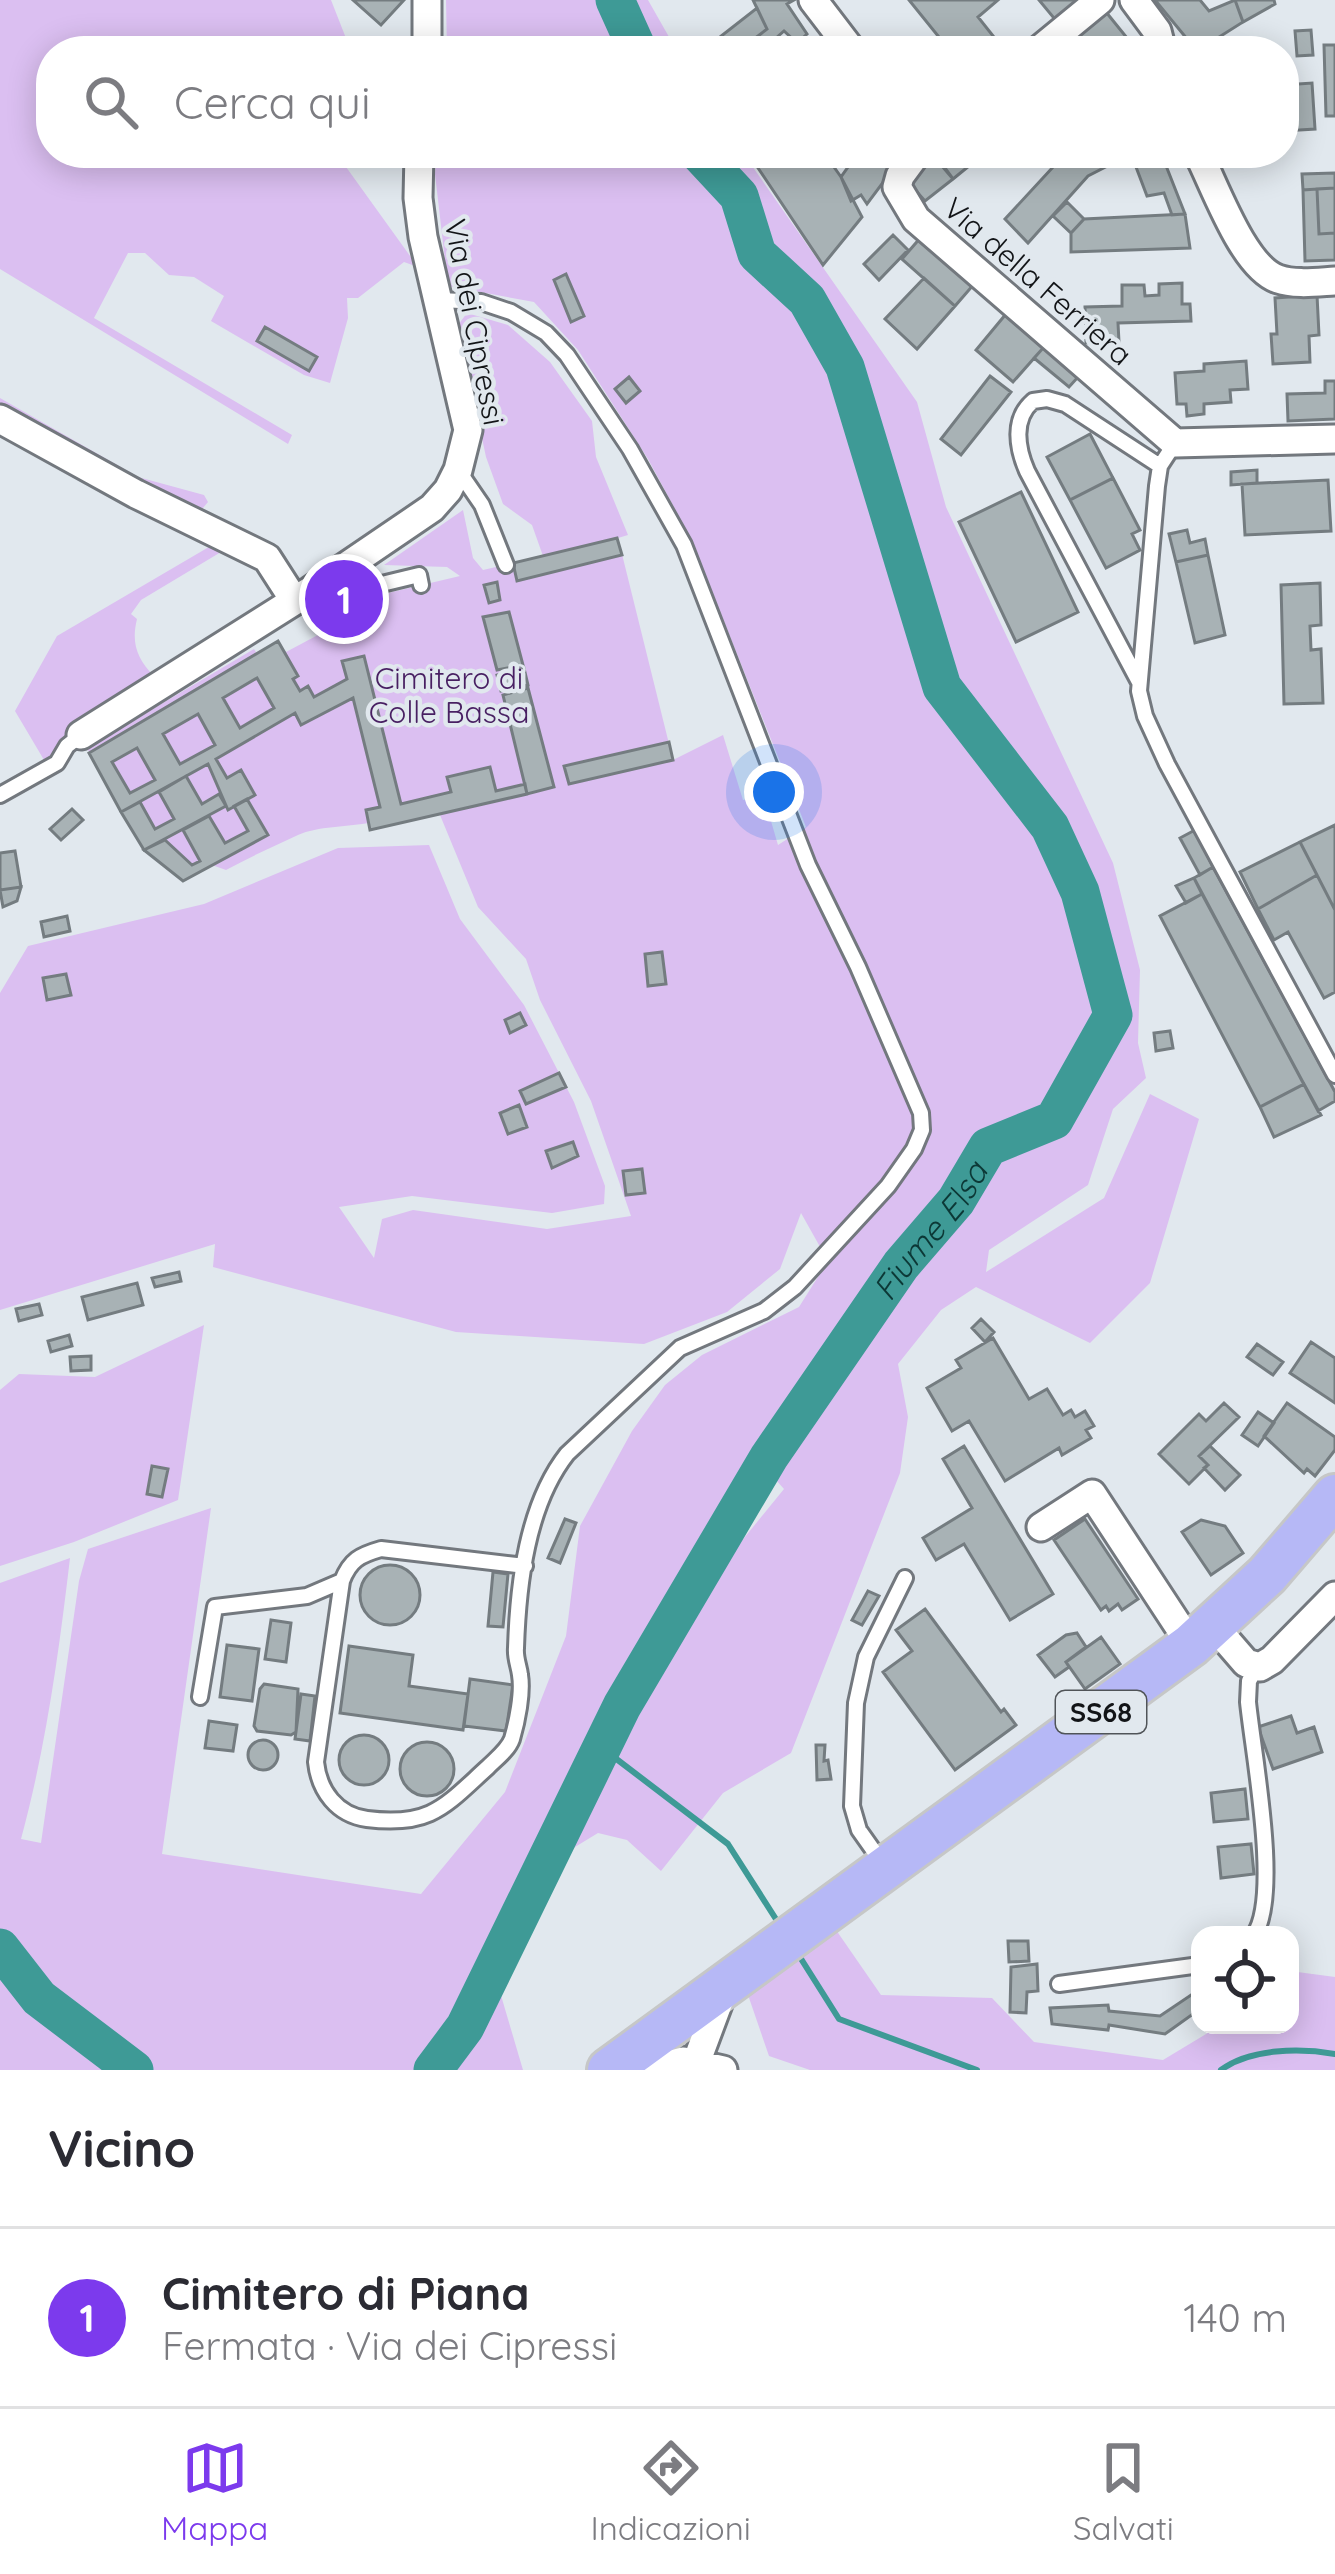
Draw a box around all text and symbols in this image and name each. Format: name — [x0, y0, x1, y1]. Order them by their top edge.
search box — [36, 36, 1299, 168]
icon: search — [78, 69, 144, 135]
text: Cerca qui — [174, 74, 371, 130]
street label: Via della Ferriera — [936, 189, 1140, 373]
street label: Via dei Cipressi — [436, 216, 514, 428]
pin: 1 — [305, 554, 383, 644]
park label: Cimitero di Colle Bassa — [369, 659, 529, 731]
your location — [744, 762, 804, 822]
water label: Fiume Elsa — [863, 1152, 996, 1307]
road number: SS68 — [1056, 1691, 1146, 1733]
map controls — [1191, 1926, 1299, 2034]
button: locate — [1191, 1926, 1299, 2034]
text: Vicino — [48, 2116, 195, 2180]
text: Cimitero di Piana — [162, 2265, 529, 2321]
text: 1 — [79, 2293, 95, 2342]
text: 140 m — [1183, 2293, 1287, 2342]
text: Fermata · Via dei Cipressi — [162, 2321, 617, 2370]
tab: Mappa — [161, 2435, 268, 2548]
tab: Indicazioni — [590, 2435, 751, 2548]
tab: Salvati — [1073, 2435, 1174, 2548]

